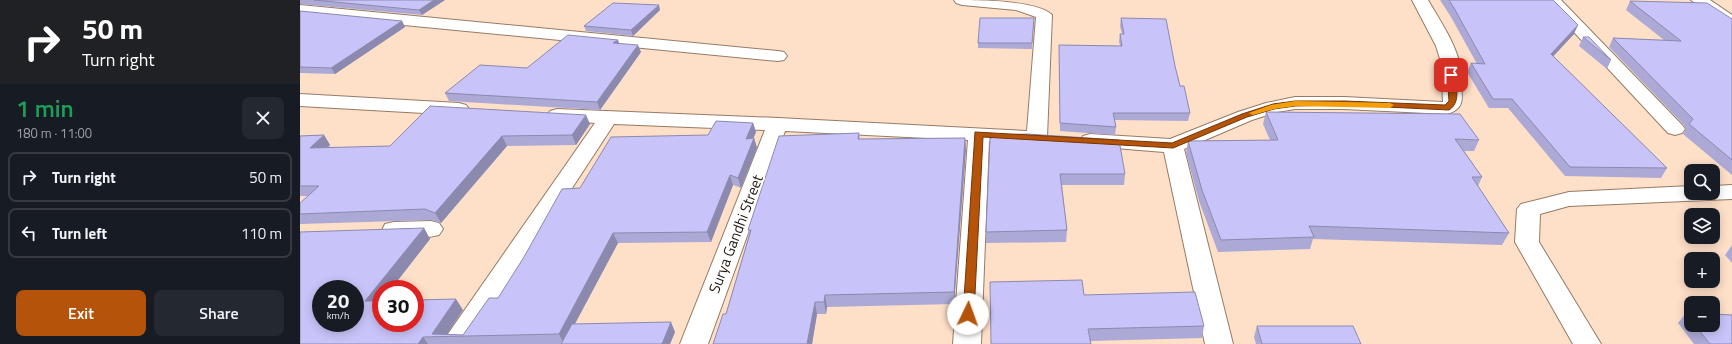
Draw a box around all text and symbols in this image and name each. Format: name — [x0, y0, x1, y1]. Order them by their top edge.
text: 50 m — [82, 7, 143, 50]
icon: right — [16, 16, 68, 68]
text: Turn right — [82, 46, 155, 73]
pin — [1434, 58, 1468, 92]
icon: arrive — [1440, 64, 1462, 86]
text: 1 min — [16, 90, 74, 126]
button: close — [242, 97, 284, 139]
text: 180 m · 11:00 — [16, 123, 92, 143]
map controls — [1684, 164, 1720, 332]
button: search — [1684, 164, 1720, 200]
icon: right — [18, 166, 40, 188]
text: Turn right — [52, 166, 116, 189]
text: 50 m — [249, 166, 282, 189]
street label: Surya Gandhi Street — [702, 171, 769, 296]
button: layers — [1684, 208, 1720, 244]
icon: left — [18, 222, 40, 244]
text: Turn left — [52, 222, 107, 245]
text: 110 m — [241, 222, 282, 245]
button: + — [1684, 252, 1720, 288]
speed limit sign: 30 — [372, 280, 424, 332]
text: 20 — [327, 285, 349, 316]
button: Exit — [16, 290, 146, 336]
button: Share — [154, 290, 284, 336]
position arrow — [947, 293, 989, 335]
button: − — [1684, 296, 1720, 332]
text: km/h — [327, 308, 349, 323]

